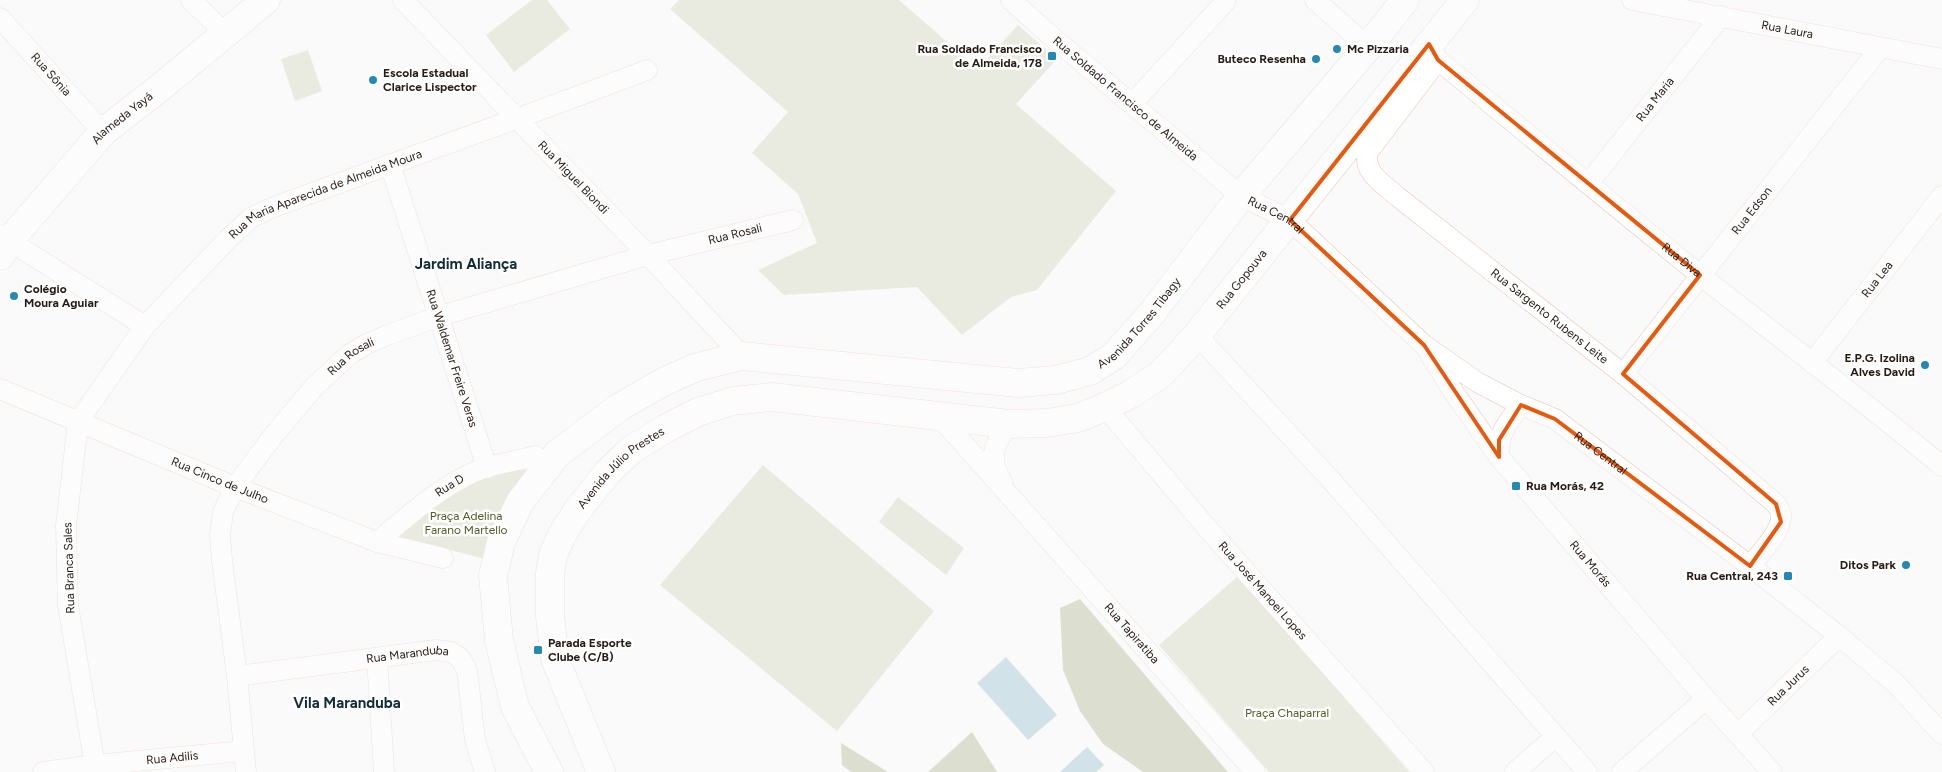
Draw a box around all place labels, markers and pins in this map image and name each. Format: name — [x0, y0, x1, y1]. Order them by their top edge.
place label: Rua Soldado Francisco de Almeida, 178 — [917, 42, 1042, 70]
place label: Mc Pizzaria — [1347, 42, 1409, 56]
marker: Mc Pizzaria — [1331, 43, 1343, 55]
marker: Rua Soldado Francisco de Almeida, 178 — [1046, 50, 1058, 62]
place label: Buteco Resenha — [1217, 52, 1306, 66]
marker: Buteco Resenha — [1310, 53, 1322, 65]
place label: Escola Estadual Clarice Lispector — [383, 66, 477, 94]
marker: Escola Estadual Clarice Lispector — [367, 74, 379, 86]
place label: Colégio Moura Aguiar — [24, 282, 99, 310]
marker: Colégio Moura Aguiar — [8, 290, 20, 302]
place label: E.P.G. Izolina Alves David — [1845, 351, 1915, 379]
marker: E.P.G. Izolina Alves David — [1919, 359, 1931, 371]
place label: Rua Morás, 42 — [1526, 479, 1604, 493]
marker: Rua Morás, 42 — [1510, 480, 1522, 492]
place label: Ditos Park — [1840, 558, 1897, 572]
marker: Ditos Park — [1900, 559, 1912, 571]
place label: Rua Central, 243 — [1686, 569, 1778, 583]
marker: Rua Central, 243 — [1782, 570, 1794, 582]
place label: Parada Esporte Clube (C/B) — [548, 636, 632, 664]
marker: Parada Esporte Clube (C/B) — [532, 644, 544, 656]

